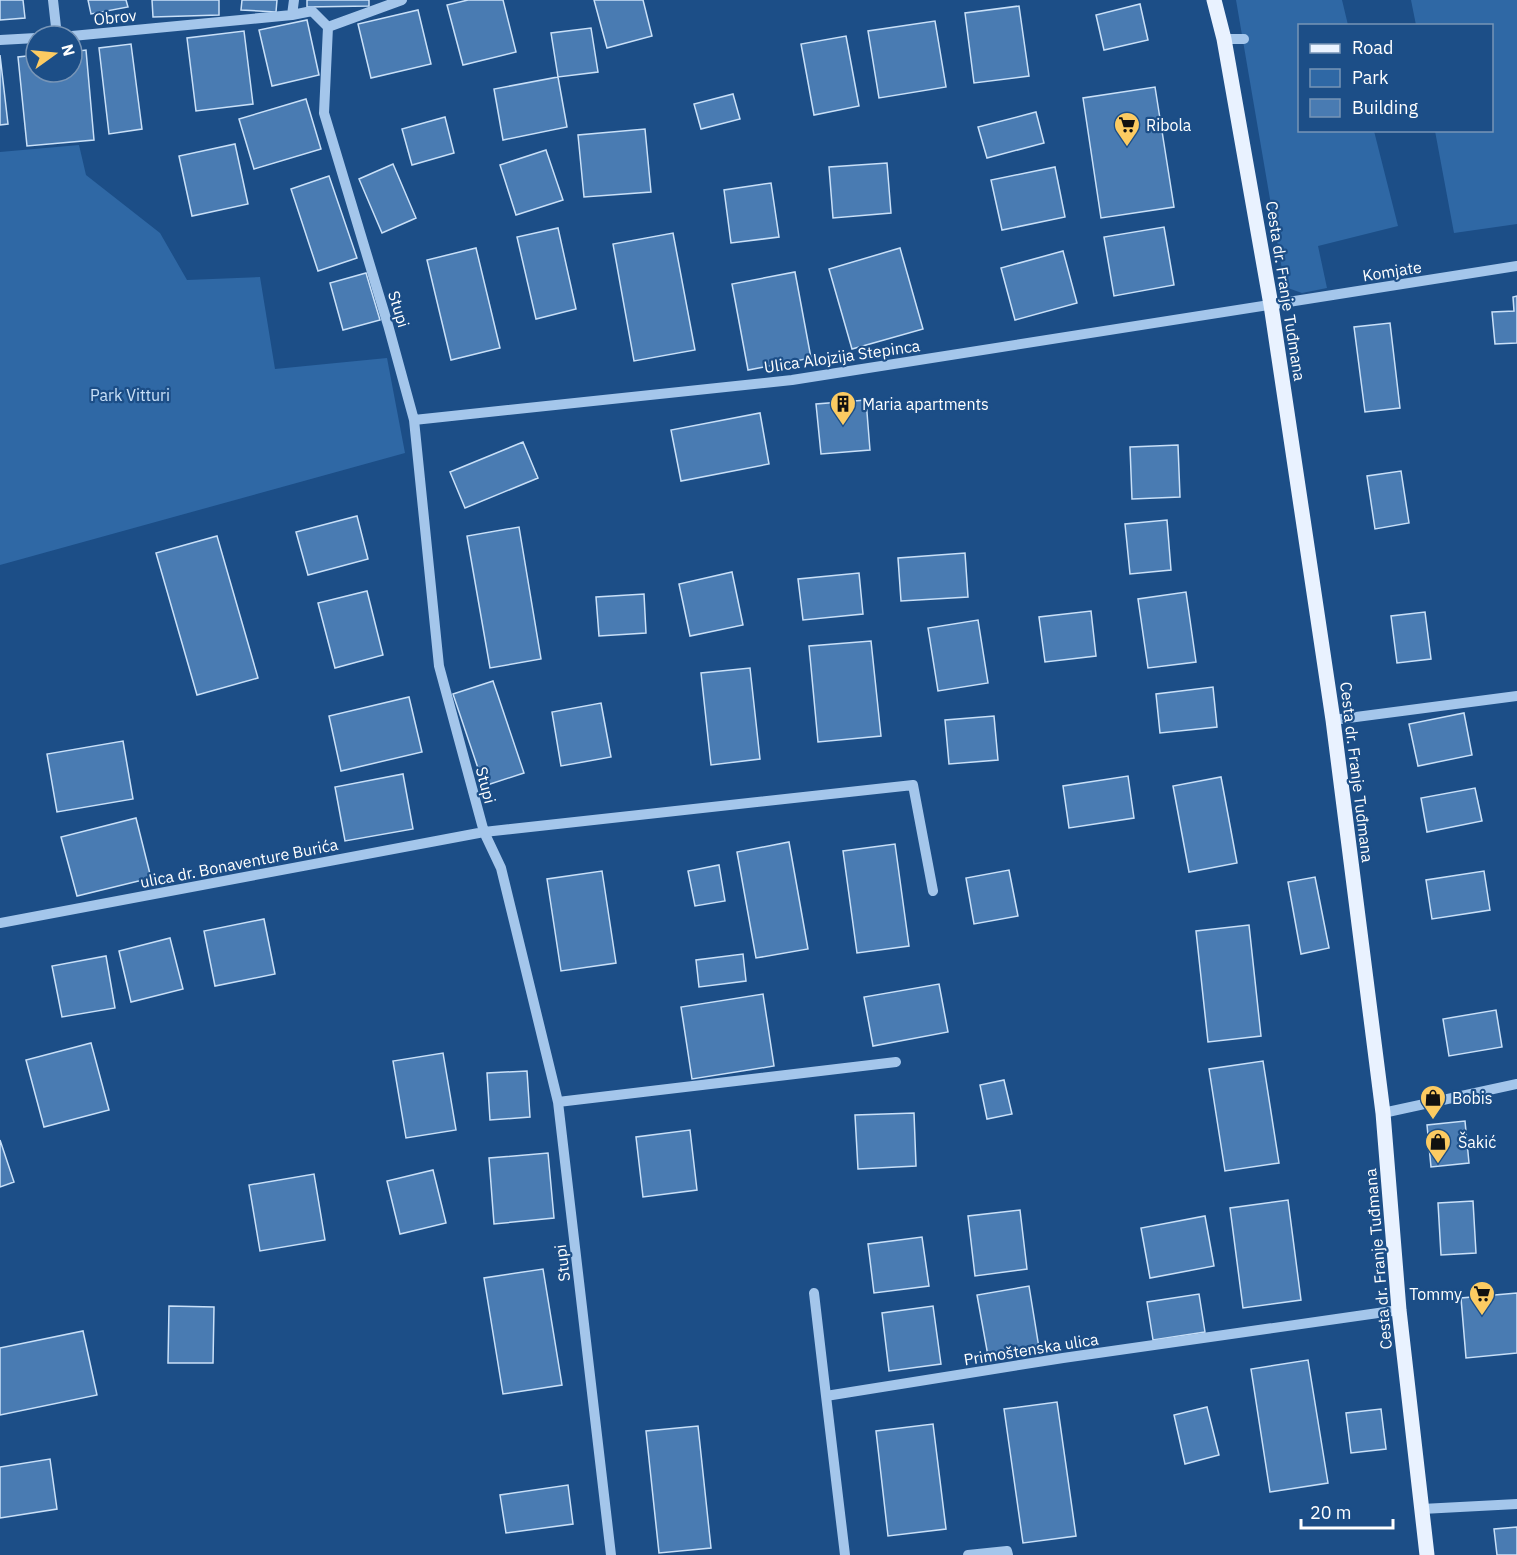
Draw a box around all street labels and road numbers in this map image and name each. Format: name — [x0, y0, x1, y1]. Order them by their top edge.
street label: Obrov — [93, 5, 138, 29]
street label: Cesta dr. Franje Tuđmana — [1262, 200, 1310, 383]
street label: Komjate — [1361, 256, 1423, 286]
street label: Stupi — [384, 288, 414, 330]
street label: Ulica Alojzija Stepinca — [763, 335, 922, 377]
street label: Cesta dr. Franje Tuđmana — [1336, 681, 1378, 864]
street label: Stupi — [472, 764, 500, 806]
street label: ulica dr. Bonaventure Burića — [138, 834, 340, 892]
street label: Cesta dr. Franje Tuđmana — [1360, 1167, 1396, 1350]
street label: Stupi — [550, 1243, 574, 1283]
street label: Primoštenska ulica — [962, 1328, 1100, 1370]

